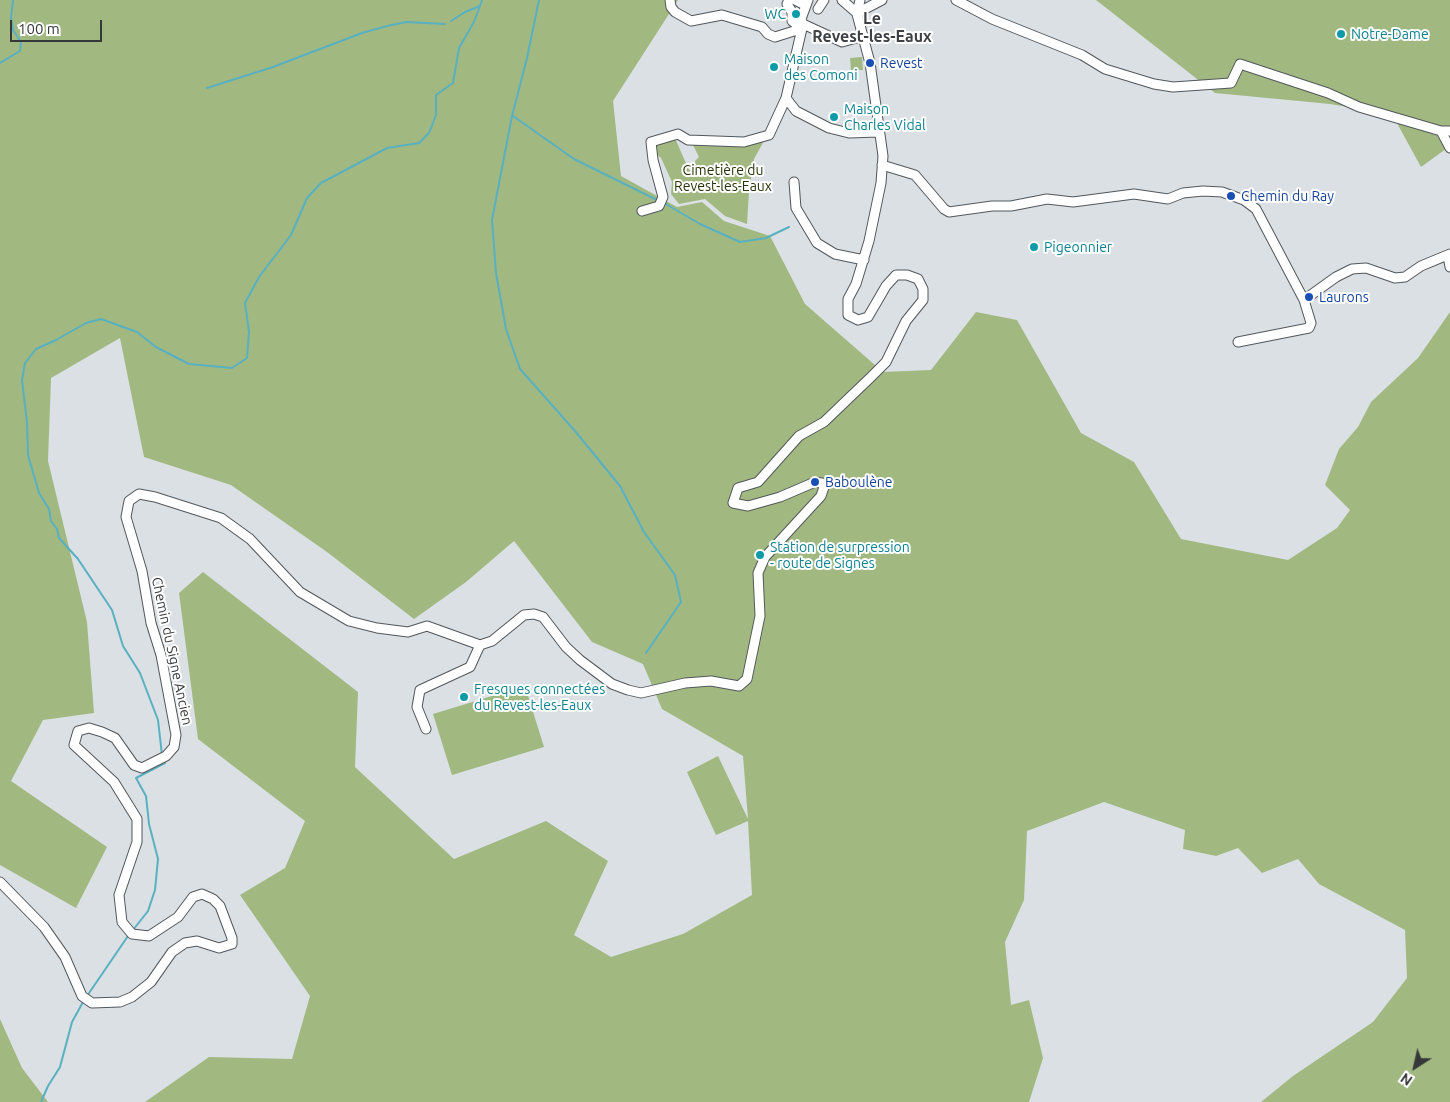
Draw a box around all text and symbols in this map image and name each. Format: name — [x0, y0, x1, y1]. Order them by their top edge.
place label: WC — [764, 6, 786, 22]
marker: WC — [790, 8, 802, 20]
district label: Le Revest-les-Eaux — [812, 9, 932, 47]
scale bar — [12, 10, 105, 42]
text: 100 m — [18, 20, 60, 37]
place label: Notre-Dame — [1351, 26, 1429, 42]
marker: Notre-Dame — [1335, 28, 1347, 40]
place label: Maison des Comoni — [784, 51, 858, 84]
place label: Revest — [880, 55, 923, 71]
marker: Revest — [864, 57, 876, 69]
marker: Maison des Comoni — [768, 61, 780, 73]
place label: Maison Charles Vidal — [844, 101, 926, 134]
marker: Maison Charles Vidal — [828, 111, 840, 123]
park label: Cimetière du Revest-les-Eaux — [674, 162, 772, 194]
place label: Chemin du Ray — [1241, 188, 1334, 204]
marker: Chemin du Ray — [1225, 190, 1237, 202]
place label: Pigeonnier — [1044, 239, 1112, 255]
marker: Pigeonnier — [1028, 241, 1040, 253]
place label: Laurons — [1319, 289, 1369, 305]
marker: Laurons — [1303, 291, 1315, 303]
place label: Baboulène — [825, 474, 893, 490]
marker: Baboulène — [809, 476, 821, 488]
place label: Station de surpression - route de Signes — [770, 539, 910, 572]
marker: Station de surpression - route de Signes — [754, 549, 766, 561]
street label: Chemin du Signe Ancien — [148, 575, 196, 727]
place label: Fresques connectées du Revest-les-Eaux — [474, 681, 605, 714]
marker: Fresques connectées du Revest-les-Eaux — [458, 691, 470, 703]
north arrow — [1390, 1042, 1440, 1092]
text: N — [1398, 1070, 1415, 1089]

